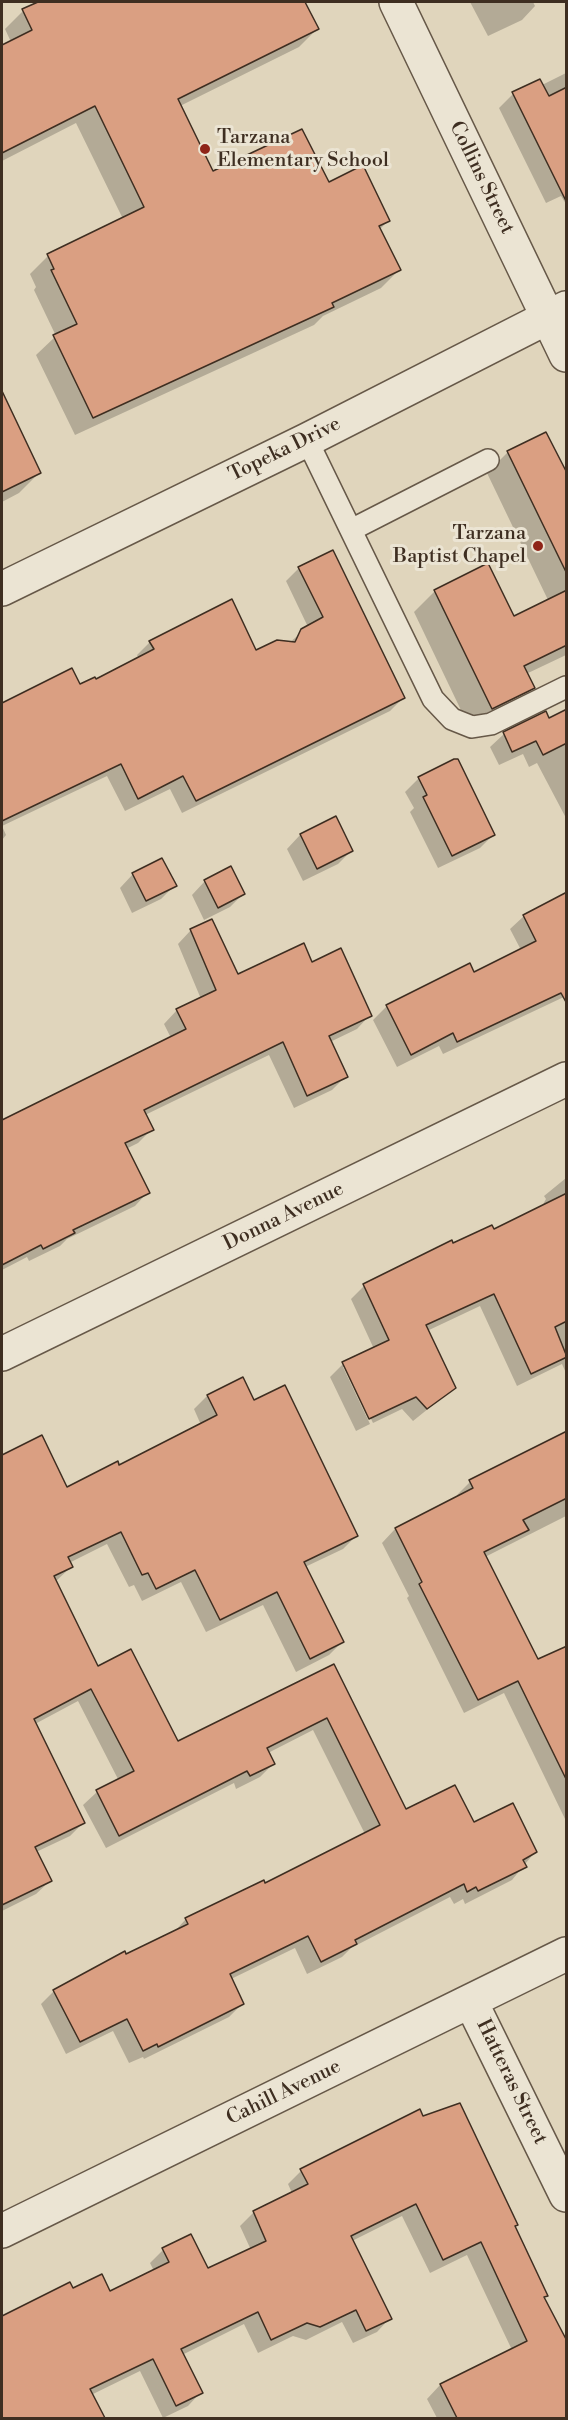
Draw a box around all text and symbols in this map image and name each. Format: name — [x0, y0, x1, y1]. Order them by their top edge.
street label: Collins Street — [443, 118, 519, 238]
place label: Tarzana Elementary School — [217, 126, 389, 173]
marker: Tarzana Elementary School — [198, 142, 212, 156]
street label: Topeka Drive — [225, 413, 345, 487]
place label: Tarzana Baptist Chapel — [393, 522, 526, 569]
marker: Tarzana Baptist Chapel — [531, 539, 545, 553]
street label: Donna Avenue — [220, 1178, 348, 1256]
street label: Hatteras Street — [470, 2016, 552, 2148]
street label: Cahill Avenue — [223, 2055, 345, 2131]

